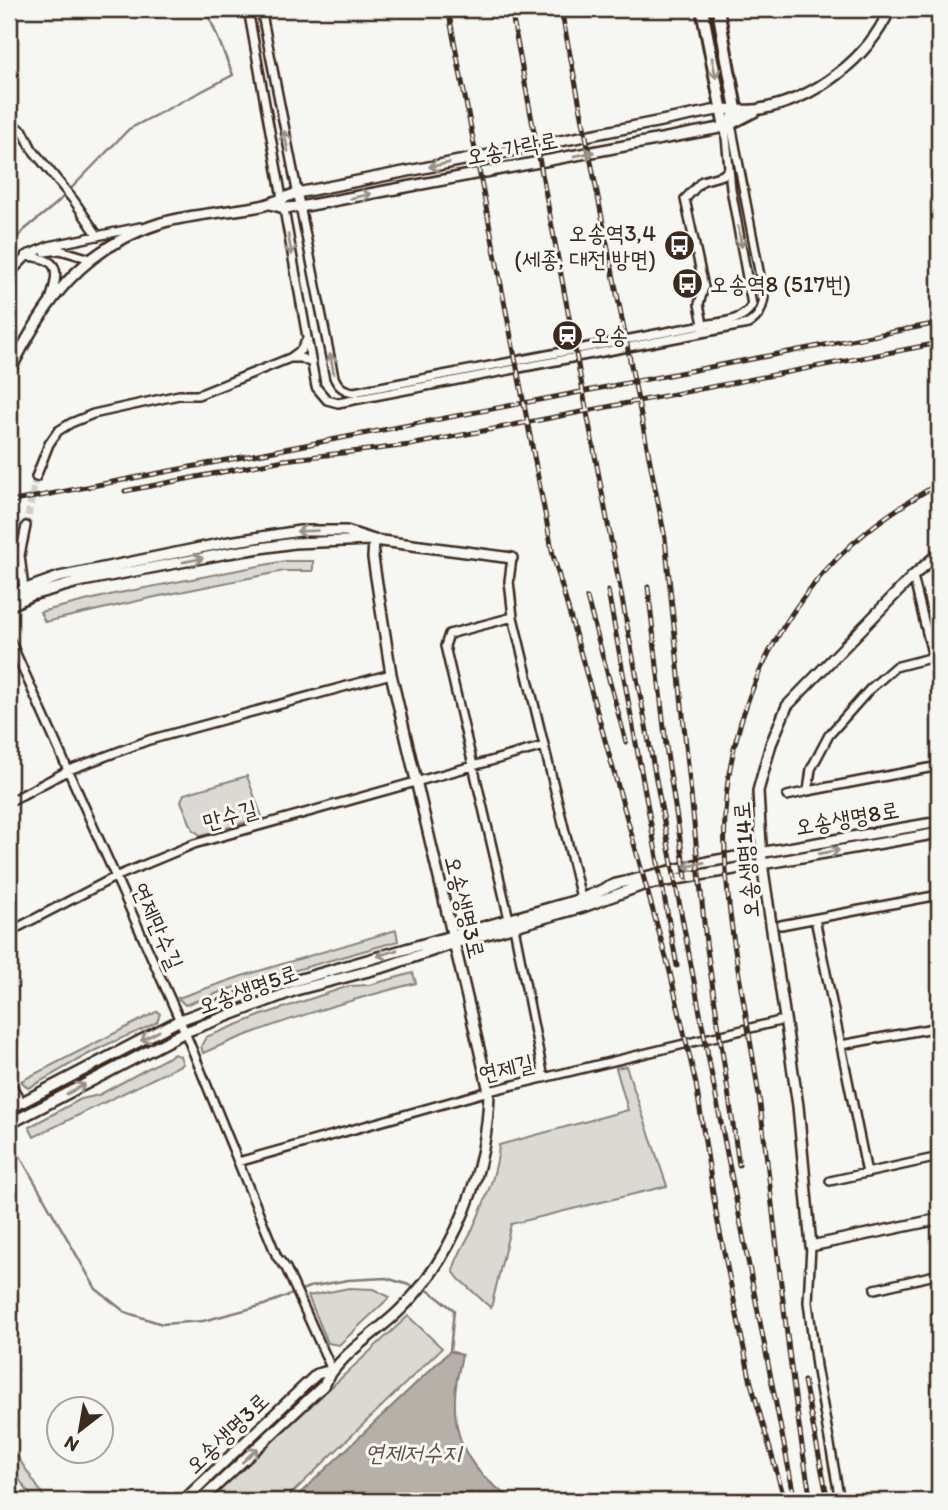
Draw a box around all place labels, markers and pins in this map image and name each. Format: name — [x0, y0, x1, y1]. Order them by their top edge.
place label: 오송역3,4 (세종, 대전 방면) — [514, 219, 656, 273]
bus stop icon: 오송역3,4 (세종, 대전 방면) — [662, 229, 696, 263]
bus stop icon: 오송역8 (517번) — [670, 267, 704, 301]
place label: 오송역8 (517번) — [710, 270, 851, 298]
station icon: 오송 — [551, 318, 585, 352]
place label: 오송 — [591, 321, 628, 349]

